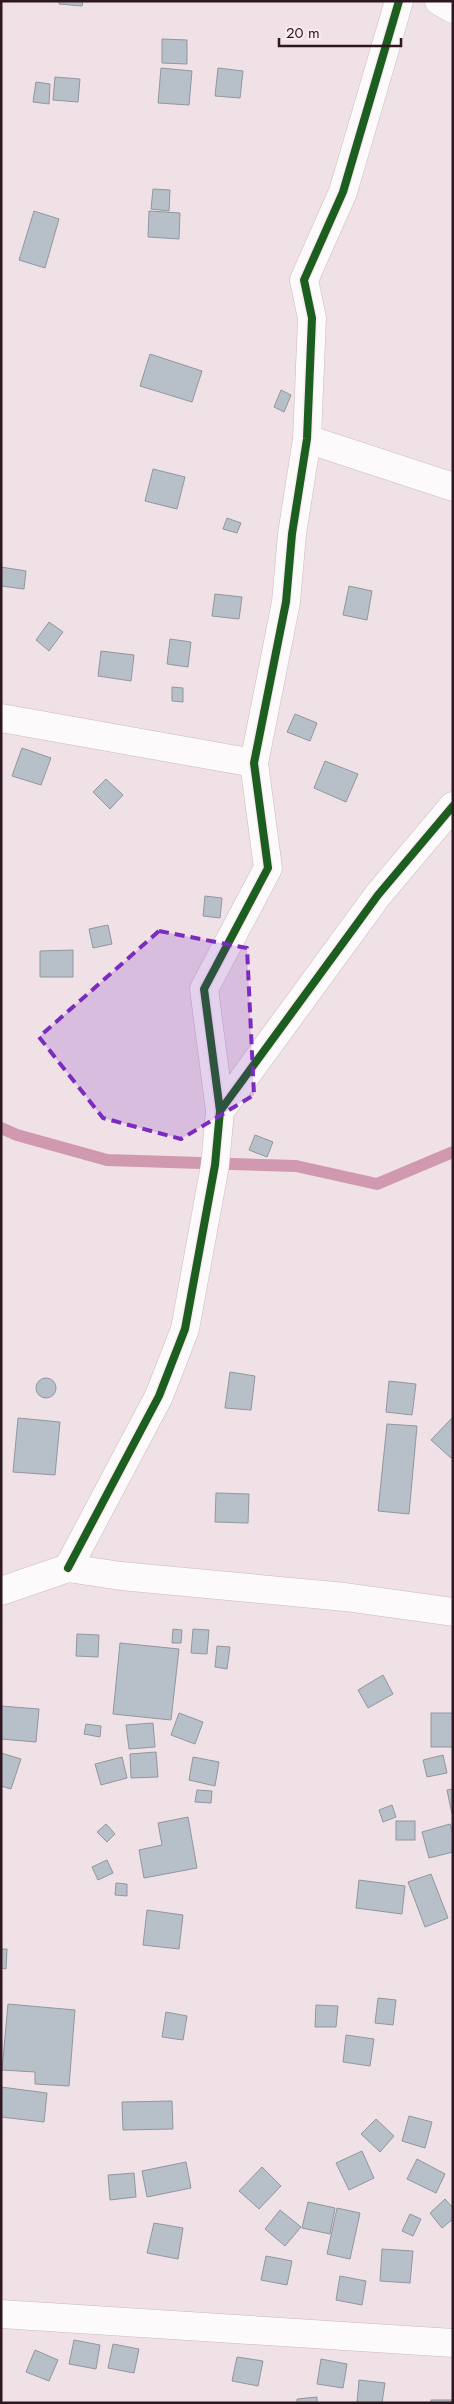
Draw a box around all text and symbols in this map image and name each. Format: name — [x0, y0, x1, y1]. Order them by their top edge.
scale bar — [279, 15, 402, 47]
text: 20 m — [286, 22, 320, 44]

